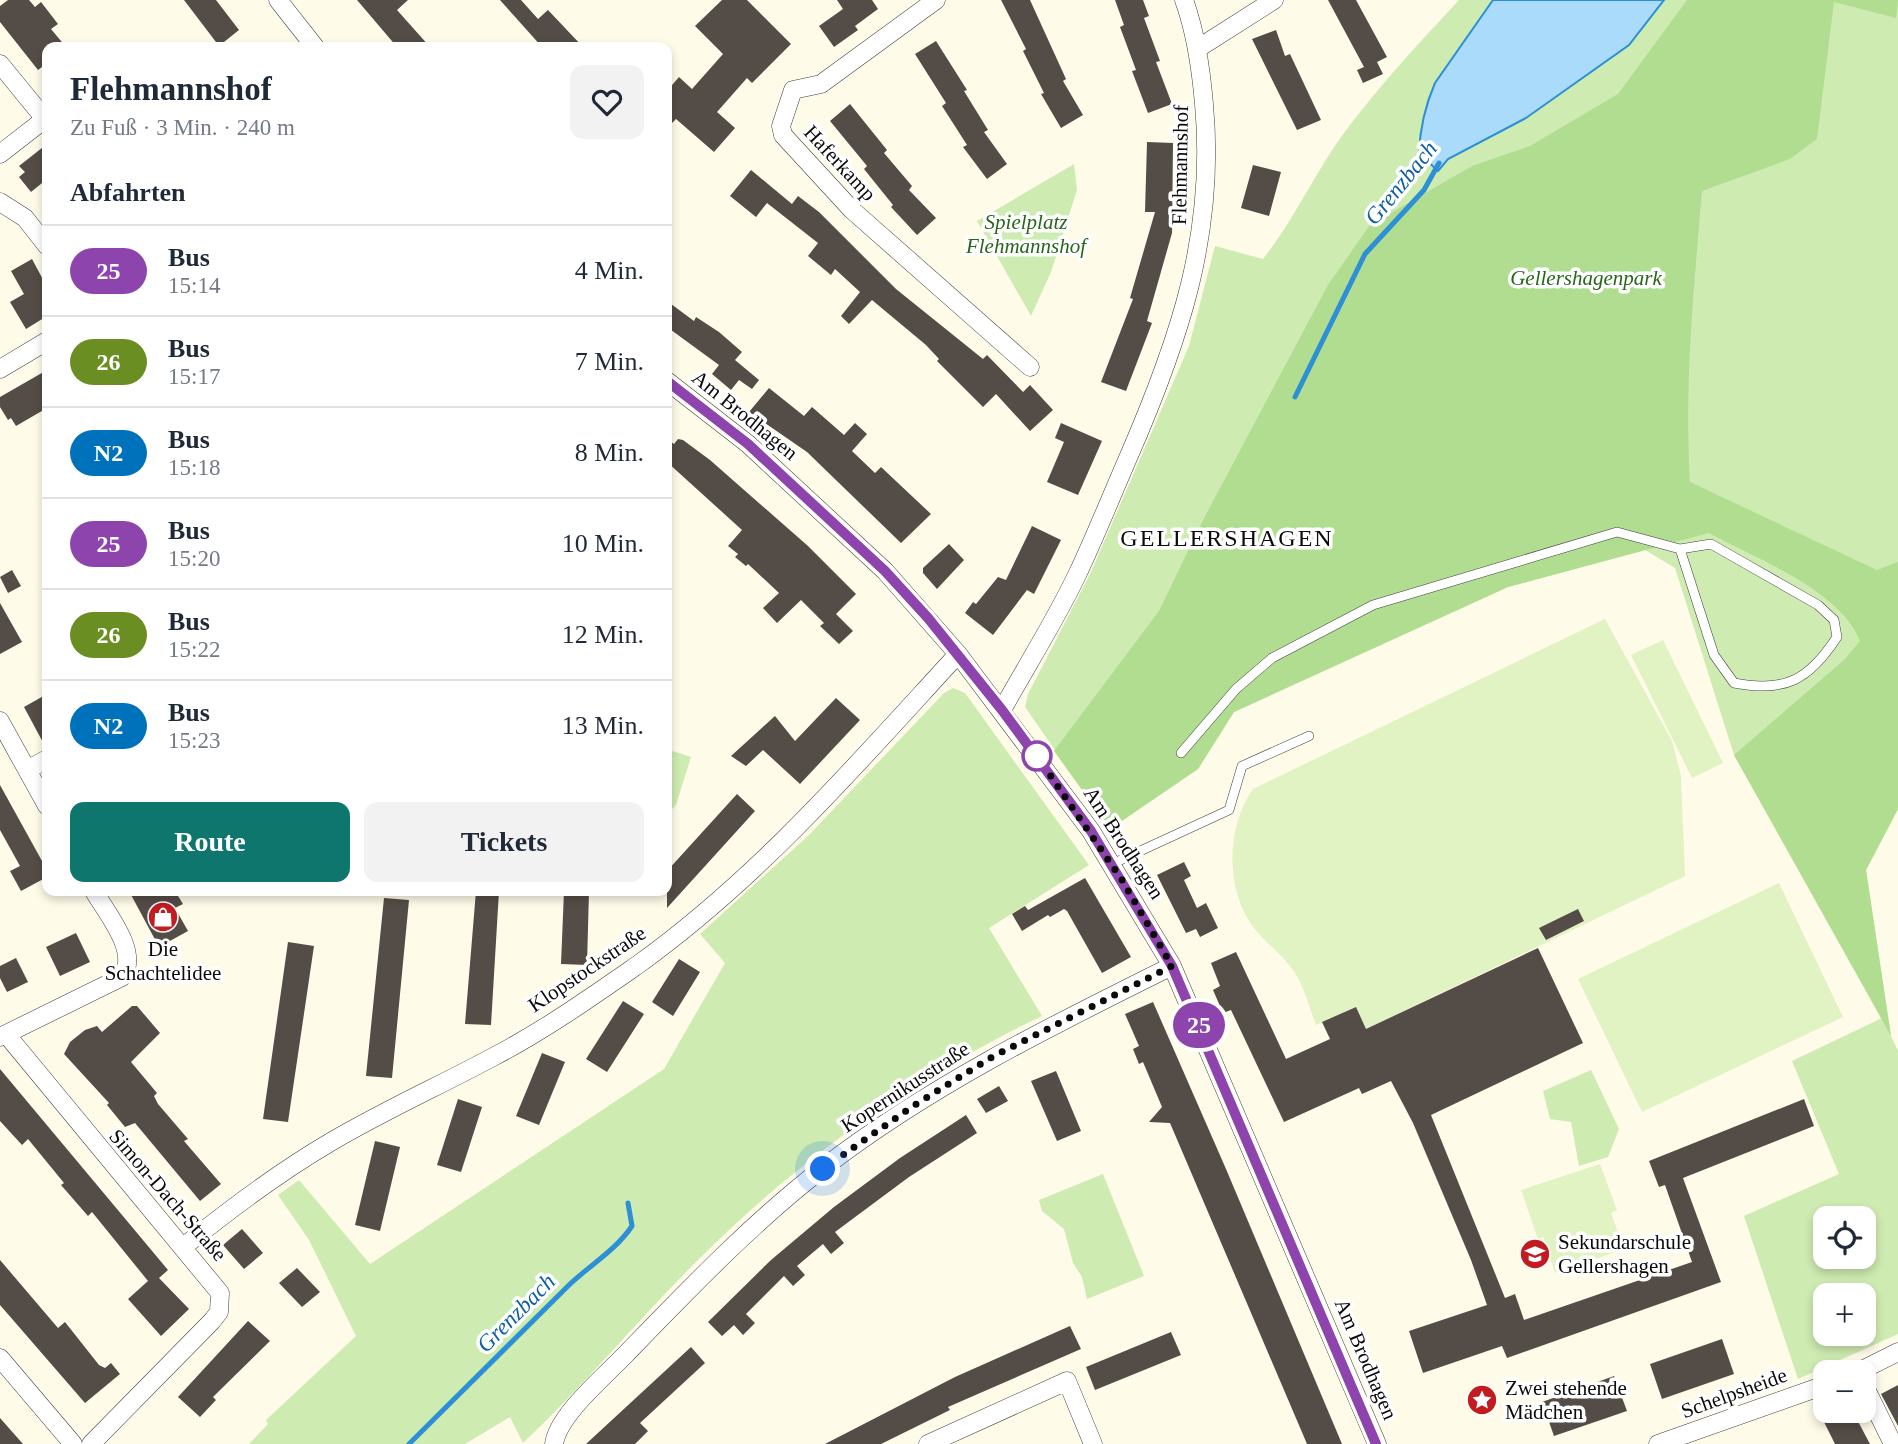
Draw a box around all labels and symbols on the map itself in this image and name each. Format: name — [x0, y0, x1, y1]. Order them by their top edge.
street label: Flehmannshof — [1167, 105, 1193, 225]
street label: Haferkamp — [799, 120, 881, 206]
water label: Grenzbach — [1360, 136, 1442, 230]
park label: Spielplatz Flehmannshof — [965, 210, 1089, 258]
park label: Gellershagenpark — [1510, 266, 1662, 290]
street label: Am Brodhagen — [687, 365, 803, 465]
district label: GELLERSHAGEN — [1120, 525, 1334, 551]
unlabelled marker — [1022, 741, 1052, 771]
street label: Am Brodhagen — [1079, 782, 1169, 904]
shop icon: Die Schachtelidee — [146, 900, 180, 934]
street label: Klopstockstraße — [524, 921, 650, 1017]
place label: Die Schachtelidee — [105, 937, 221, 985]
line badge: 25 — [1168, 1002, 1230, 1048]
street label: Kopernikusstraße — [836, 1037, 974, 1137]
street label: Simon-Dach-Straße — [104, 1124, 232, 1266]
your location — [805, 1151, 840, 1186]
place label: Sekundarschule Gellershagen — [1558, 1230, 1691, 1278]
school or university icon: Sekundarschule Gellershagen — [1518, 1237, 1552, 1271]
water label: Grenzbach — [472, 1269, 560, 1357]
street label: Am Brodhagen — [1330, 1295, 1402, 1423]
street label: Schelpsheide — [1678, 1363, 1790, 1423]
place label: Zwei stehende Mädchen — [1505, 1376, 1627, 1424]
place icon: Zwei stehende Mädchen — [1465, 1383, 1499, 1417]

